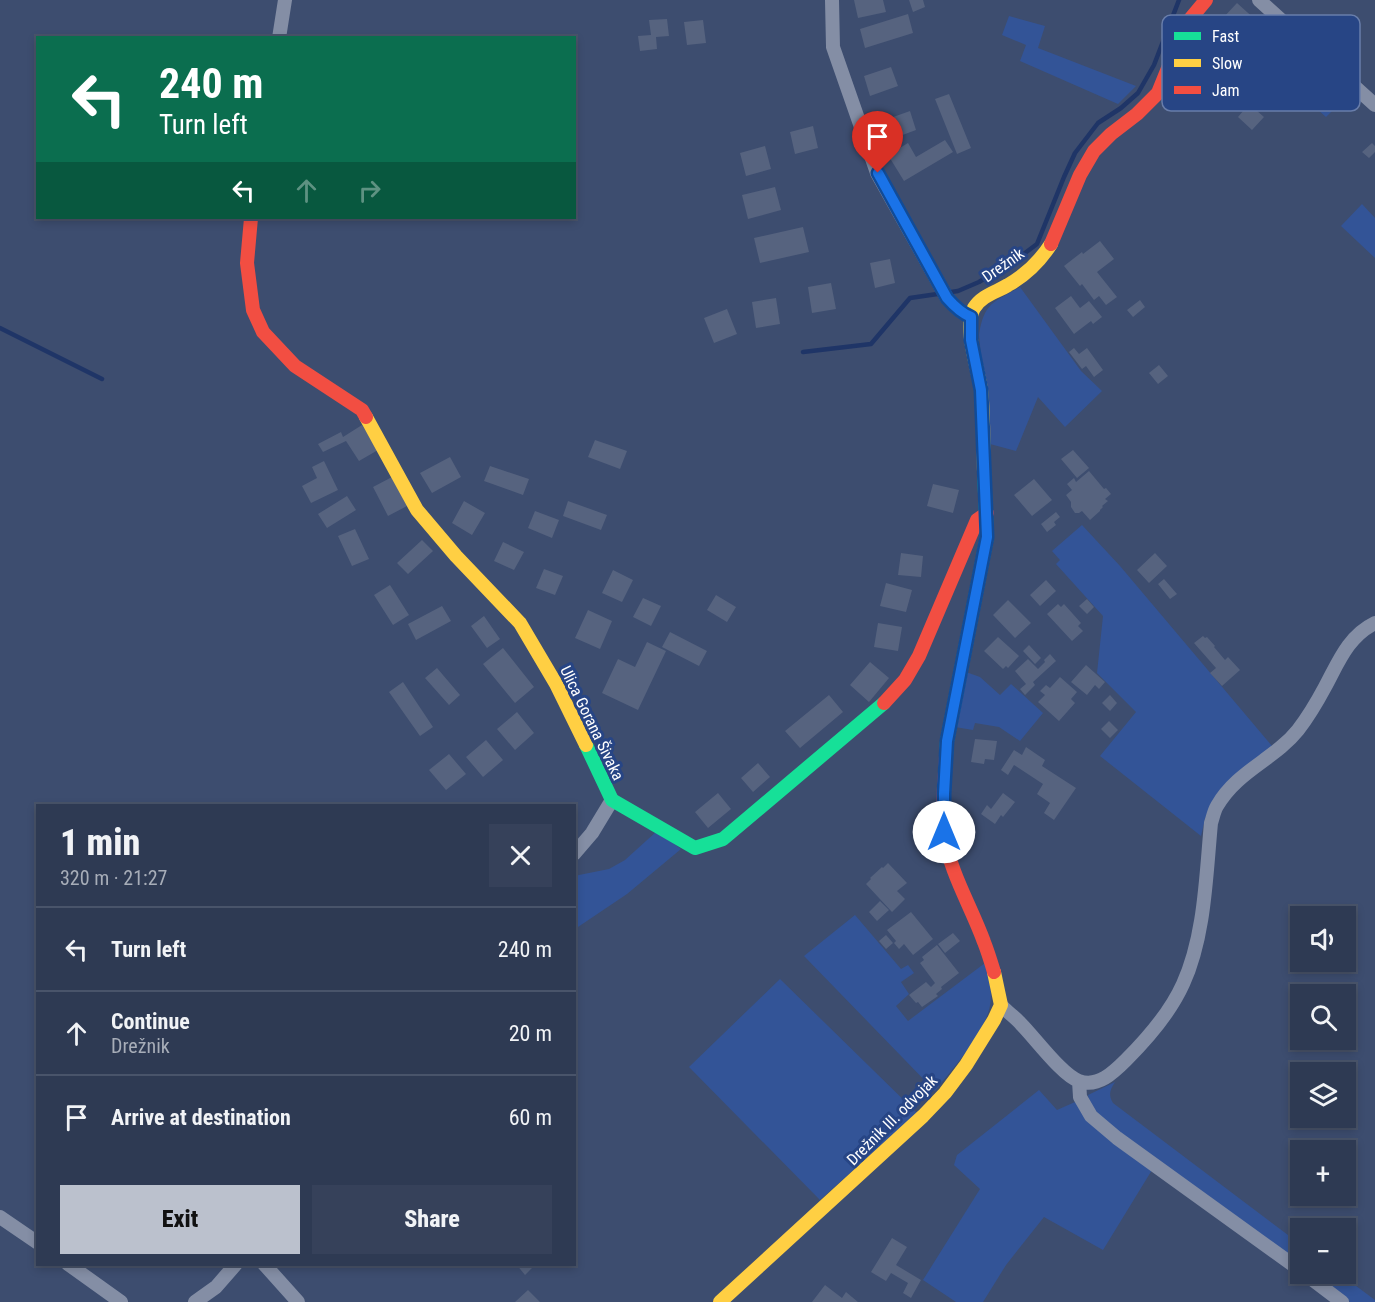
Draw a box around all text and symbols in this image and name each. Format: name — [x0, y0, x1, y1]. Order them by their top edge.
legend — [1162, 15, 1360, 111]
text: Fast — [1212, 27, 1239, 46]
text: Slow — [1212, 54, 1242, 73]
text: 240 m — [159, 59, 264, 108]
icon: left — [60, 60, 138, 138]
text: Jam — [1212, 81, 1239, 100]
text: Turn left — [159, 109, 248, 141]
pin — [852, 111, 903, 173]
icon: arrive — [861, 120, 894, 153]
icon: left — [227, 174, 260, 207]
icon: ahead — [290, 174, 323, 207]
icon: right — [353, 174, 386, 207]
street label: Drežnik — [978, 243, 1028, 286]
street label: Ulica Gorana Šivaka — [556, 663, 628, 783]
position arrow — [912, 800, 976, 864]
text: 1 min — [60, 822, 140, 864]
button: close — [489, 824, 552, 887]
text: 320 m · 21:27 — [60, 866, 167, 890]
map controls — [1290, 906, 1356, 1284]
button: sound — [1290, 906, 1356, 972]
icon: left — [60, 933, 93, 966]
text: Turn left — [111, 937, 186, 962]
text: 240 m — [498, 937, 552, 962]
button: search — [1290, 984, 1356, 1050]
text: Continue — [111, 1009, 190, 1034]
icon: ahead — [60, 1017, 93, 1050]
text: 20 m — [509, 1021, 552, 1046]
text: Drežnik — [111, 1034, 170, 1058]
button: layers — [1290, 1062, 1356, 1128]
street label: Drežnik III. odvojak — [843, 1070, 942, 1169]
icon: arrive — [60, 1101, 93, 1134]
text: Arrive at destination — [111, 1105, 291, 1130]
text: 60 m — [509, 1105, 552, 1130]
button: + — [1290, 1140, 1356, 1206]
button: Exit — [60, 1185, 300, 1254]
button: Share — [312, 1185, 552, 1254]
button: − — [1290, 1218, 1356, 1284]

